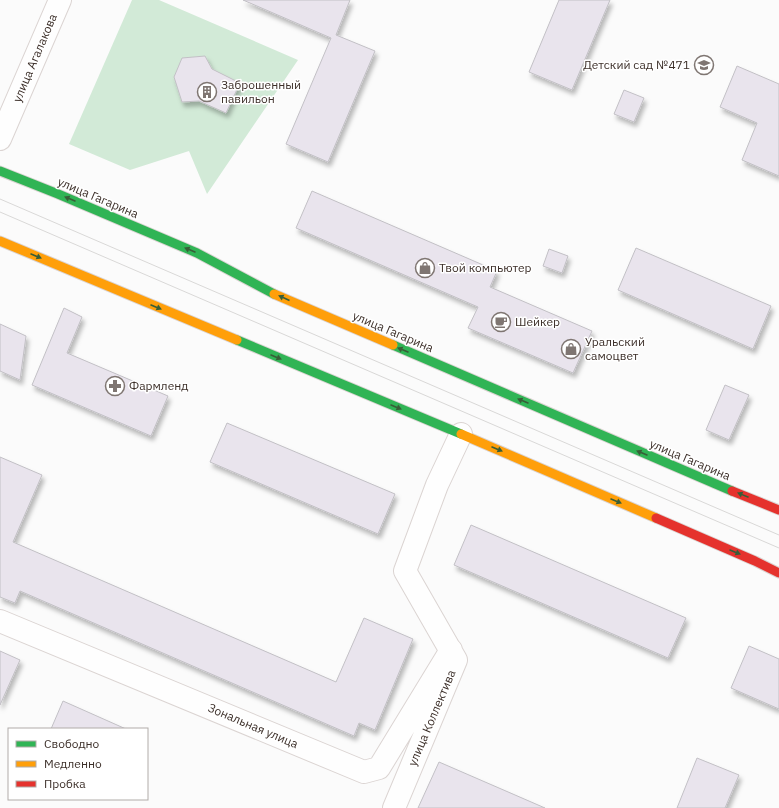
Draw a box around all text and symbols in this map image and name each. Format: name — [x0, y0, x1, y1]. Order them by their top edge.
street label: улица Агалакова — [9, 11, 60, 104]
school or university icon: Детский сад №471 — [693, 54, 715, 76]
place label: Детский сад №471 — [583, 57, 690, 72]
place label: Заброшенный павильон — [221, 77, 301, 106]
building icon: Заброшенный павильон — [196, 81, 218, 103]
street label: улица Гагарина — [56, 174, 141, 222]
one-way arrow — [64, 196, 75, 202]
one-way arrow — [183, 246, 195, 252]
one-way arrow — [30, 253, 42, 260]
shop icon: Твой компьютер — [414, 257, 436, 279]
place label: Твой компьютер — [439, 260, 532, 275]
one-way arrow — [278, 295, 290, 302]
one-way arrow — [150, 304, 162, 310]
street label: улица Гагарина — [351, 308, 436, 356]
cafe icon: Шейкер — [490, 311, 512, 333]
place label: Шейкер — [515, 314, 560, 329]
place label: Уральский самоцвет — [585, 334, 645, 363]
shop icon: Уральский самоцвет — [560, 338, 582, 360]
one-way arrow — [398, 347, 409, 353]
one-way arrow — [270, 354, 282, 360]
pharmacy icon: Фармленд — [104, 375, 126, 397]
place label: Фармленд — [129, 378, 188, 393]
one-way arrow — [516, 398, 528, 404]
one-way arrow — [390, 404, 402, 410]
street label: улица Гагарина — [648, 436, 733, 484]
one-way arrow — [491, 447, 503, 453]
one-way arrow — [636, 450, 648, 456]
one-way arrow — [737, 492, 748, 498]
one-way arrow — [610, 498, 621, 504]
one-way arrow — [730, 549, 741, 555]
street label: улица Коллектива — [405, 667, 459, 768]
street label: Зональная улица — [206, 700, 301, 752]
legend — [8, 728, 148, 800]
text: Свободно — [44, 736, 100, 751]
text: Медленно — [44, 756, 102, 771]
text: Пробка — [44, 776, 86, 791]

